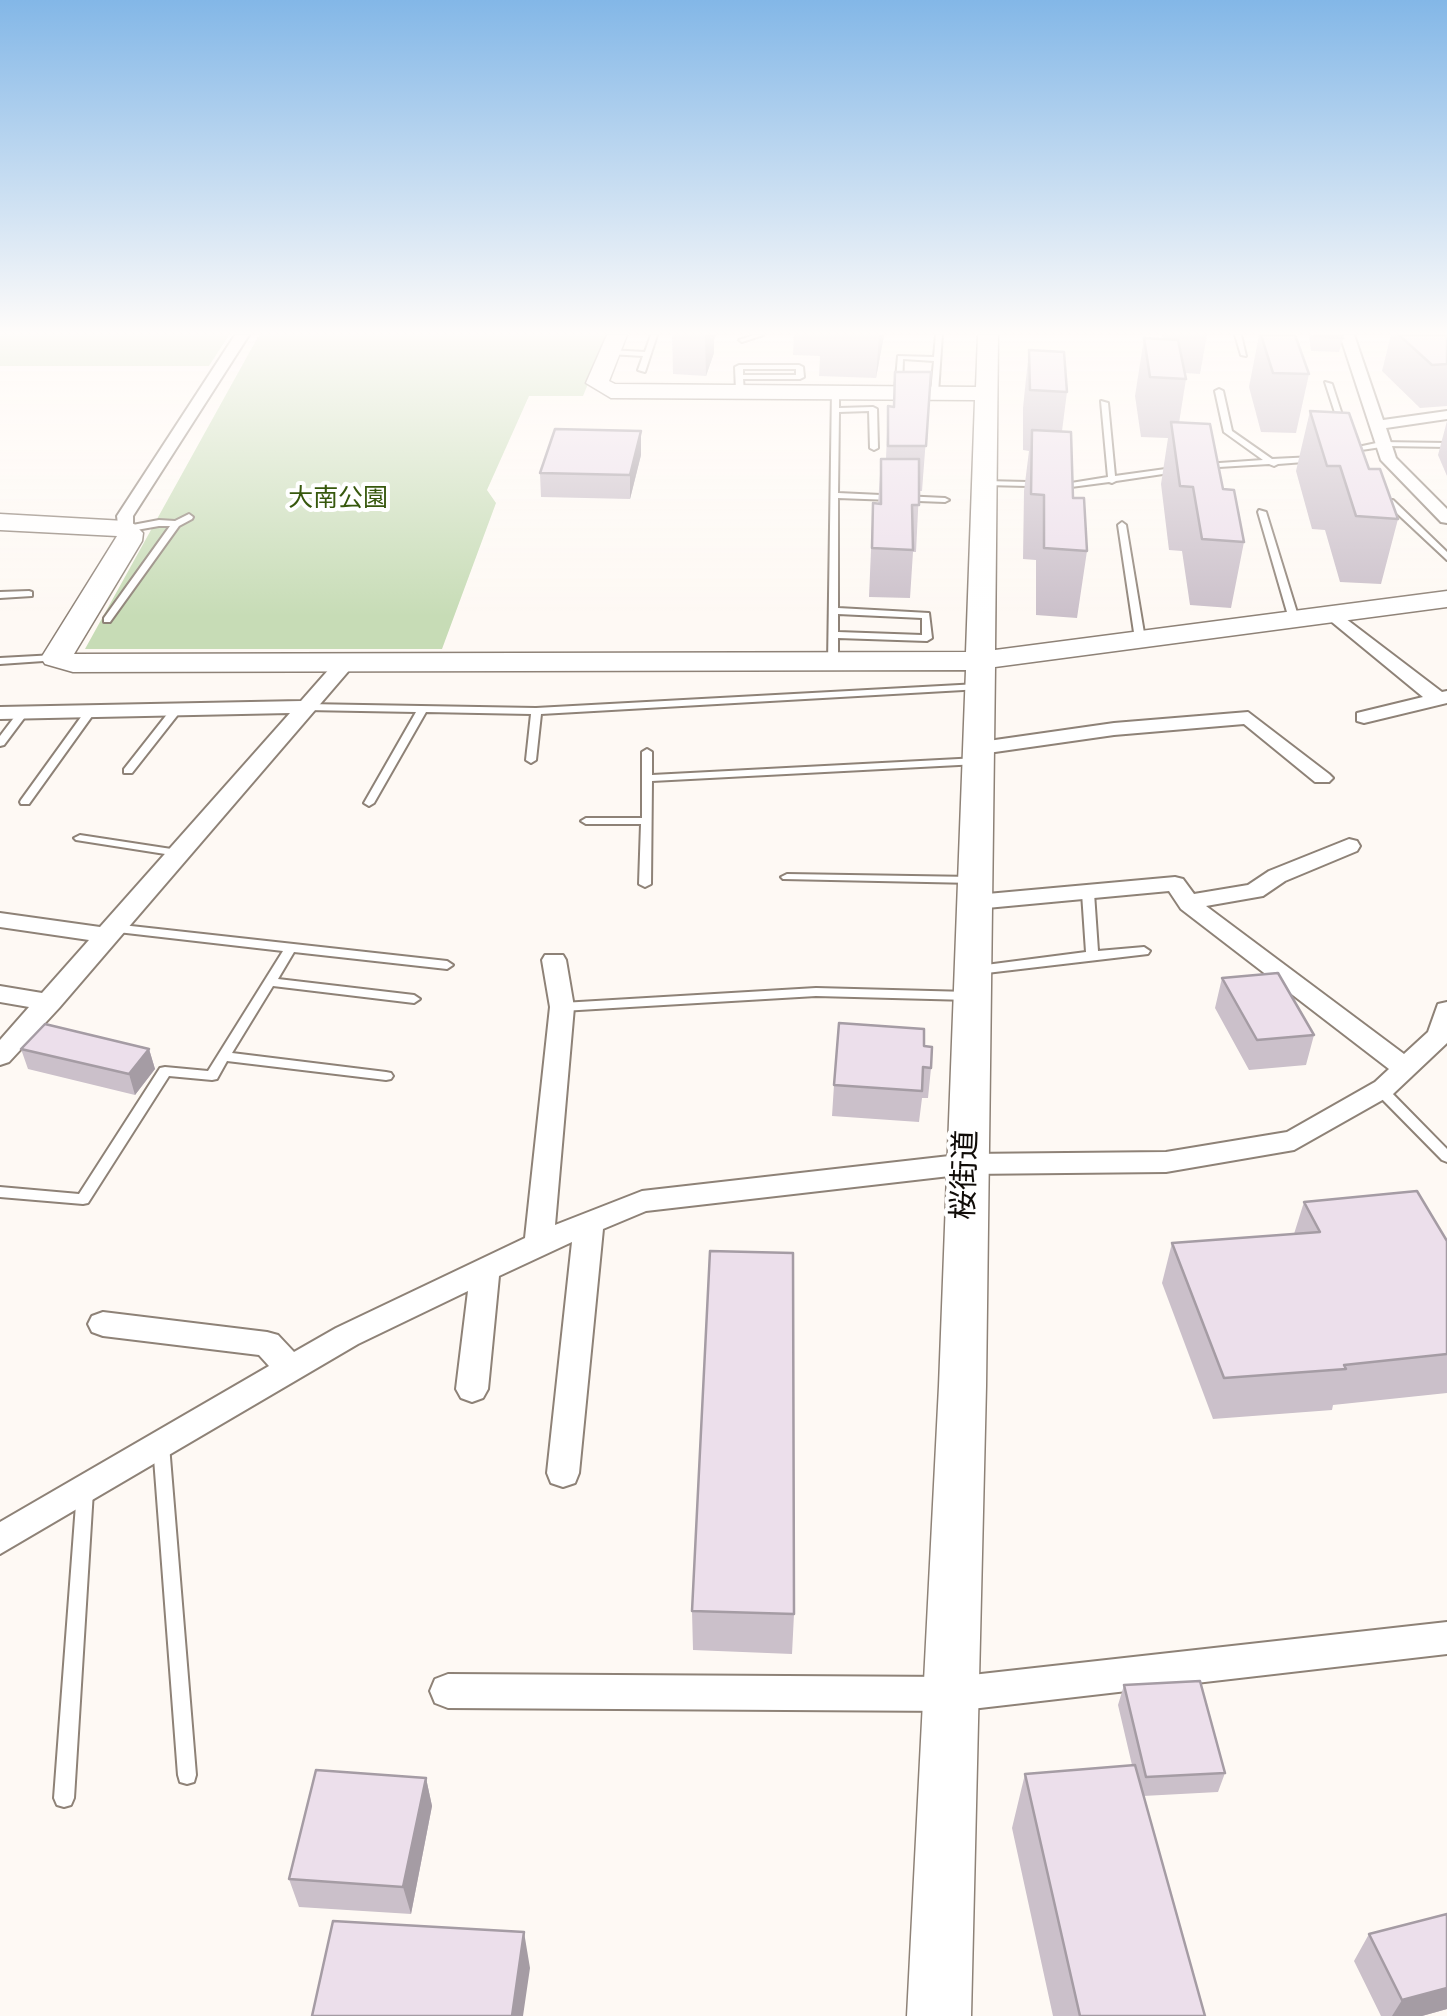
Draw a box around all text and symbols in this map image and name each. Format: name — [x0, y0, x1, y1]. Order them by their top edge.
park label: 大南公園 — [288, 485, 388, 515]
street label: 桜街道 — [947, 1129, 987, 1221]

